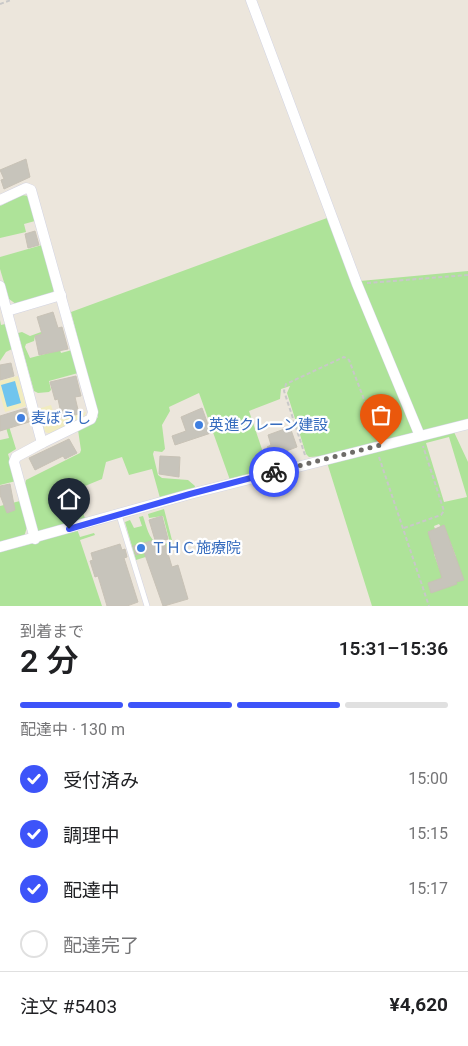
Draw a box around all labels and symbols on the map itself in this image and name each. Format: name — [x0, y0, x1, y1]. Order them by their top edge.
pin — [360, 394, 402, 445]
place label: 麦ぼうし — [31, 409, 91, 427]
marker: 麦ぼうし — [15, 412, 27, 424]
place label: 英進クレーン建設 — [209, 416, 328, 434]
marker: 英進クレーン建設 — [193, 419, 205, 431]
courier — [249, 447, 299, 497]
pin — [48, 478, 90, 529]
place label: ＴＨＣ施療院 — [151, 539, 241, 557]
marker: ＴＨＣ施療院 — [135, 542, 147, 554]

